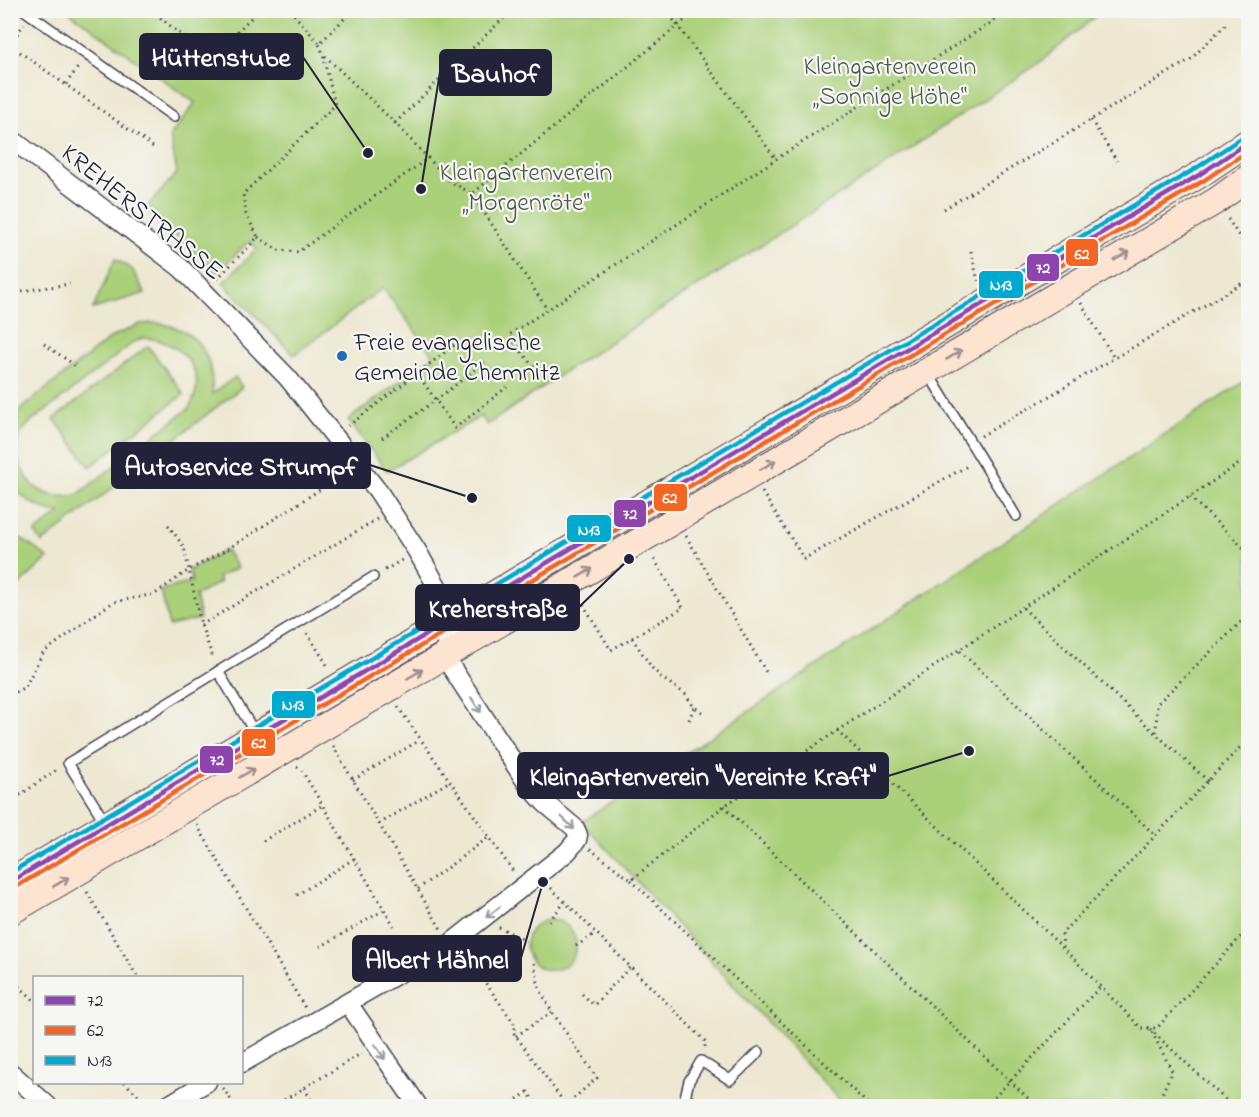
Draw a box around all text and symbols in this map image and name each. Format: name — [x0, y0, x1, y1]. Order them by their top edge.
callout: Hüttenstube — [140, 34, 303, 79]
text: Hüttenstube — [151, 40, 291, 79]
park label: Kleingartenverein „Sonnige Höhe“ — [804, 49, 976, 117]
callout: Bauhof — [440, 50, 551, 95]
text: Bauhof — [450, 56, 540, 95]
street label: KREHERSTRASSE — [52, 136, 230, 291]
park label: Kleingartenverein „Morgenröte“ — [440, 155, 612, 223]
line badge: 62 — [1065, 238, 1099, 267]
text: 62 — [1074, 243, 1090, 267]
one-way arrow — [1113, 250, 1130, 262]
line badge: 72 — [1026, 253, 1060, 282]
text: 72 — [1036, 257, 1050, 281]
line badge: N13 — [978, 270, 1024, 299]
text: N13 — [990, 274, 1013, 298]
place label: Freie evangelische Gemeinde Chemnitz — [353, 325, 560, 393]
marker: Freie evangelische Gemeinde Chemnitz — [335, 349, 349, 363]
one-way arrow — [945, 349, 962, 361]
callout: Autoservice Strumpf — [112, 443, 370, 488]
text: Autoservice Strumpf — [124, 449, 358, 488]
one-way arrow — [759, 459, 776, 471]
line badge: 62 — [653, 483, 688, 512]
text: 62 — [662, 487, 678, 511]
line badge: 72 — [613, 499, 647, 528]
text: 72 — [623, 503, 637, 527]
line badge: N13 — [566, 514, 612, 543]
text: N13 — [578, 519, 601, 543]
one-way arrow — [576, 567, 593, 579]
callout: Kreherstraße — [416, 585, 579, 630]
text: Kreherstraße — [429, 591, 568, 630]
one-way arrow — [406, 667, 423, 679]
line badge: N13 — [271, 690, 316, 719]
text: N13 — [282, 694, 305, 718]
one-way arrow — [470, 697, 482, 713]
line badge: 62 — [241, 728, 276, 757]
text: 62 — [251, 732, 267, 756]
line badge: 72 — [199, 745, 234, 774]
text: 72 — [210, 749, 224, 773]
callout: Kleingartenverein "Vereinte Kraft" — [518, 753, 888, 798]
text: Kleingartenverein "Vereinte Kraft" — [530, 759, 877, 799]
one-way arrow — [238, 766, 255, 778]
one-way arrow — [561, 816, 576, 831]
one-way arrow — [52, 876, 69, 888]
one-way arrow — [485, 905, 501, 918]
callout: Albert Hähnel — [353, 936, 521, 981]
text: Albert Hähnel — [365, 942, 509, 981]
legend — [33, 976, 243, 1084]
text: 72 — [87, 989, 103, 1015]
text: 62 — [87, 1019, 104, 1045]
one-way arrow — [374, 1043, 387, 1060]
text: N13 — [87, 1049, 112, 1075]

